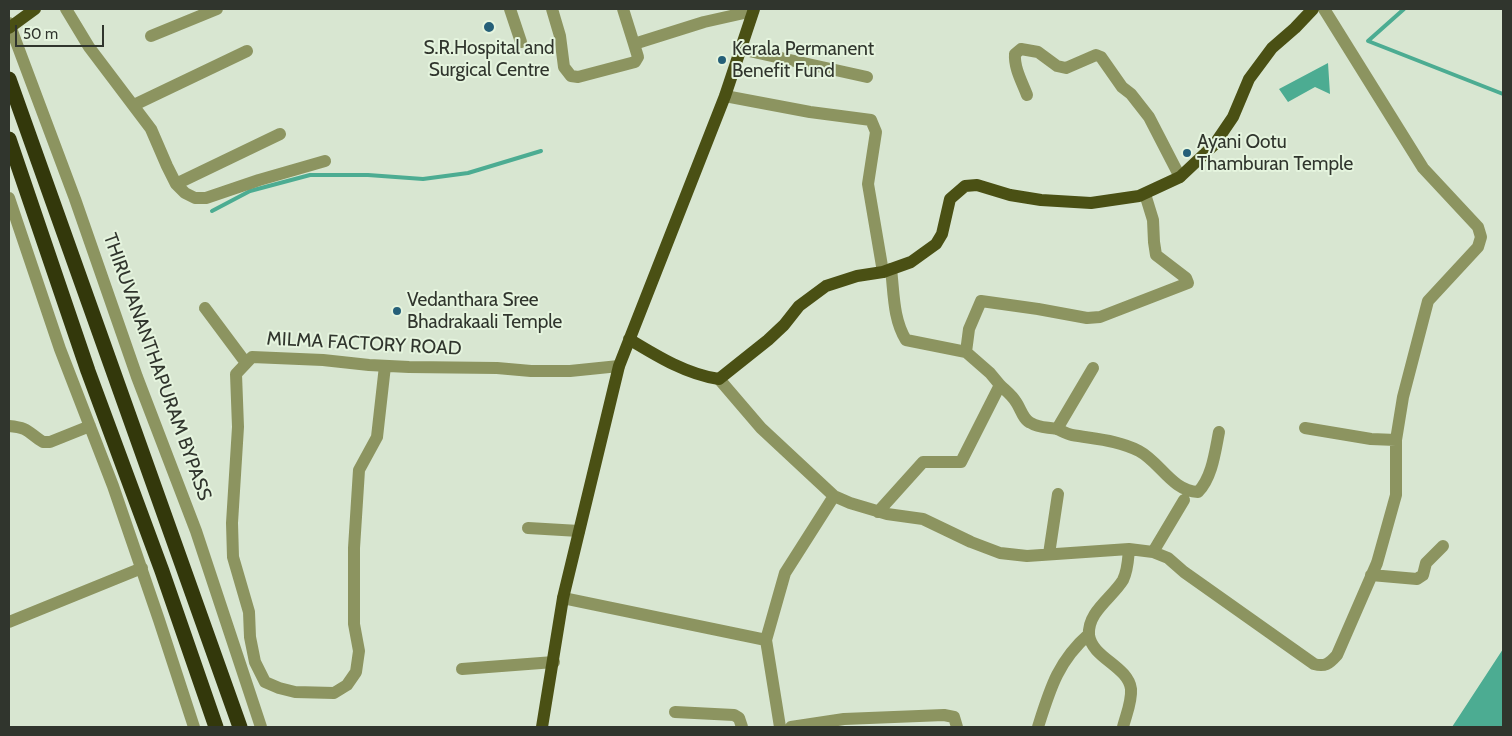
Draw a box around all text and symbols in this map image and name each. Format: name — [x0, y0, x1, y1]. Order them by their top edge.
scale bar — [18, 15, 106, 47]
marker: S.R.Hospital and Surgical Centre — [482, 20, 496, 34]
text: 50 m — [23, 25, 58, 43]
place label: S.R.Hospital and Surgical Centre — [423, 37, 555, 81]
place label: Kerala Permanent Benefit Fund — [732, 38, 874, 82]
marker: Kerala Permanent Benefit Fund — [716, 54, 728, 66]
place label: Ayani Ootu Thamburan Temple — [1197, 131, 1353, 175]
marker: Ayani Ootu Thamburan Temple — [1181, 147, 1193, 159]
street label: THIRUVANANTHAPURAM BYPASS — [98, 230, 216, 504]
place label: Vedanthara Sree Bhadrakaali Temple — [407, 289, 562, 333]
marker: Vedanthara Sree Bhadrakaali Temple — [391, 305, 403, 317]
street label: MILMA FACTORY ROAD — [266, 328, 462, 360]

